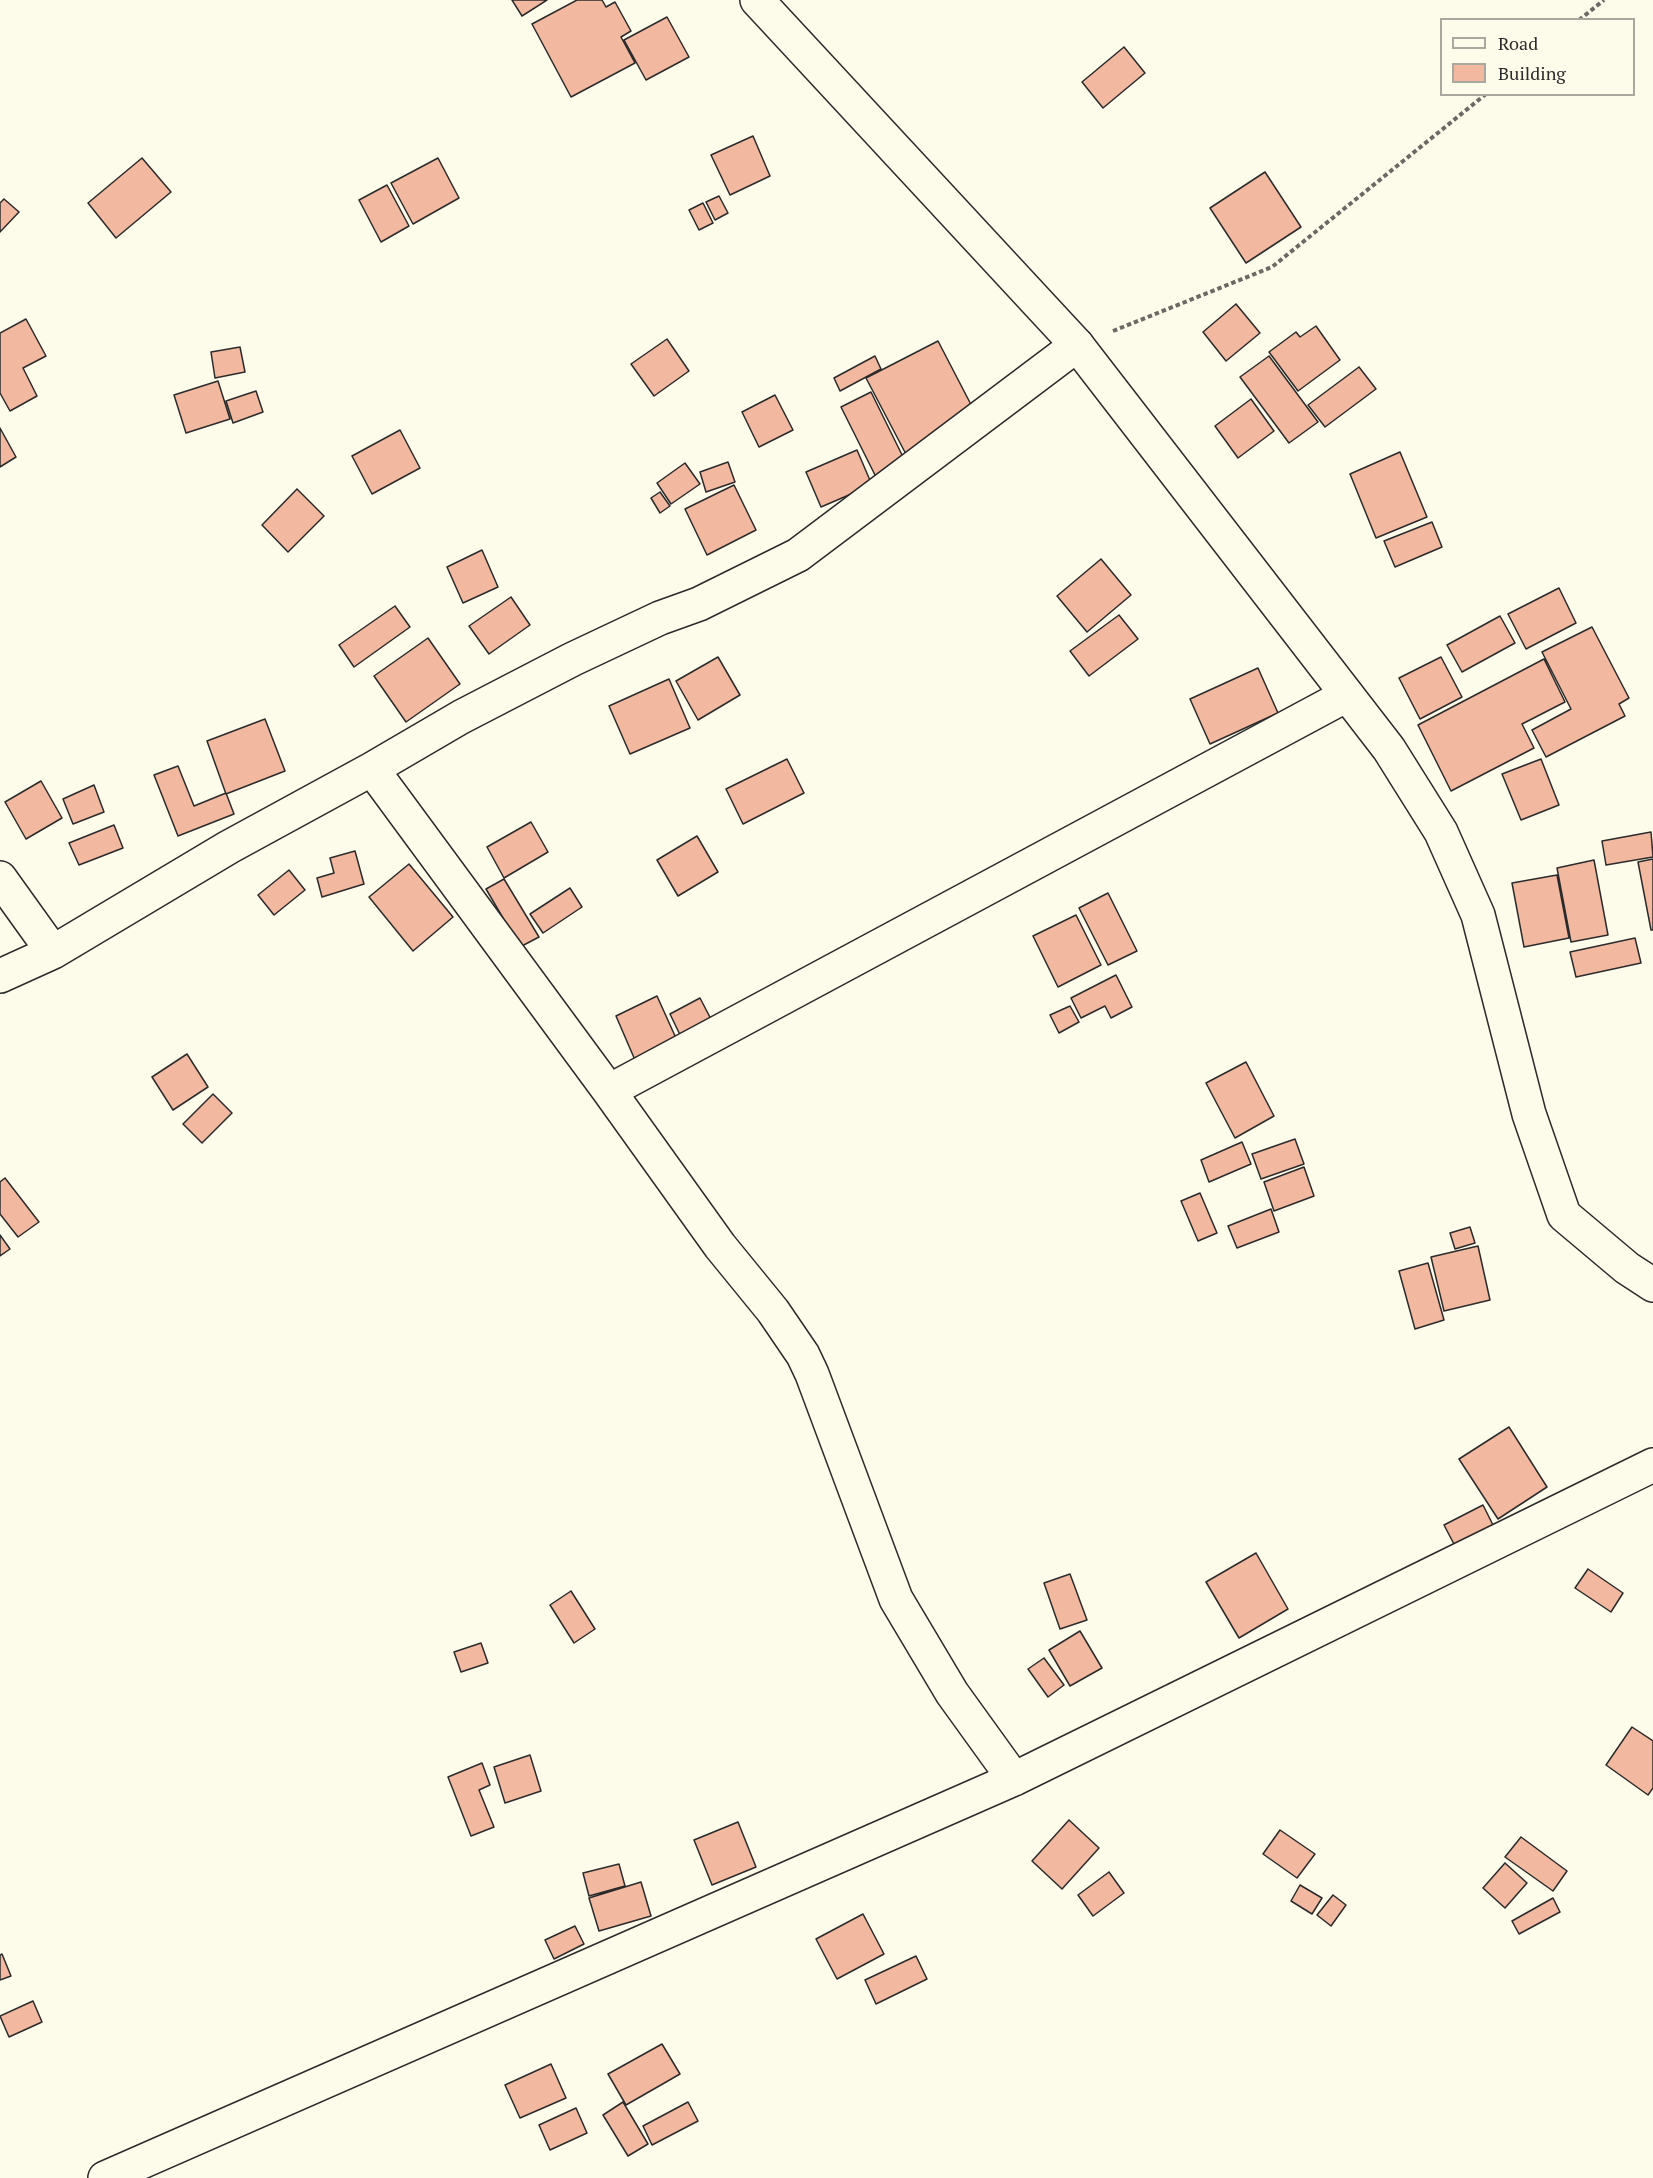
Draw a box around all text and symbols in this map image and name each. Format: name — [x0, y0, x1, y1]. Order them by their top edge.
legend — [1440, 18, 1635, 96]
text: Road — [1498, 31, 1538, 55]
text: Building — [1498, 61, 1566, 85]

